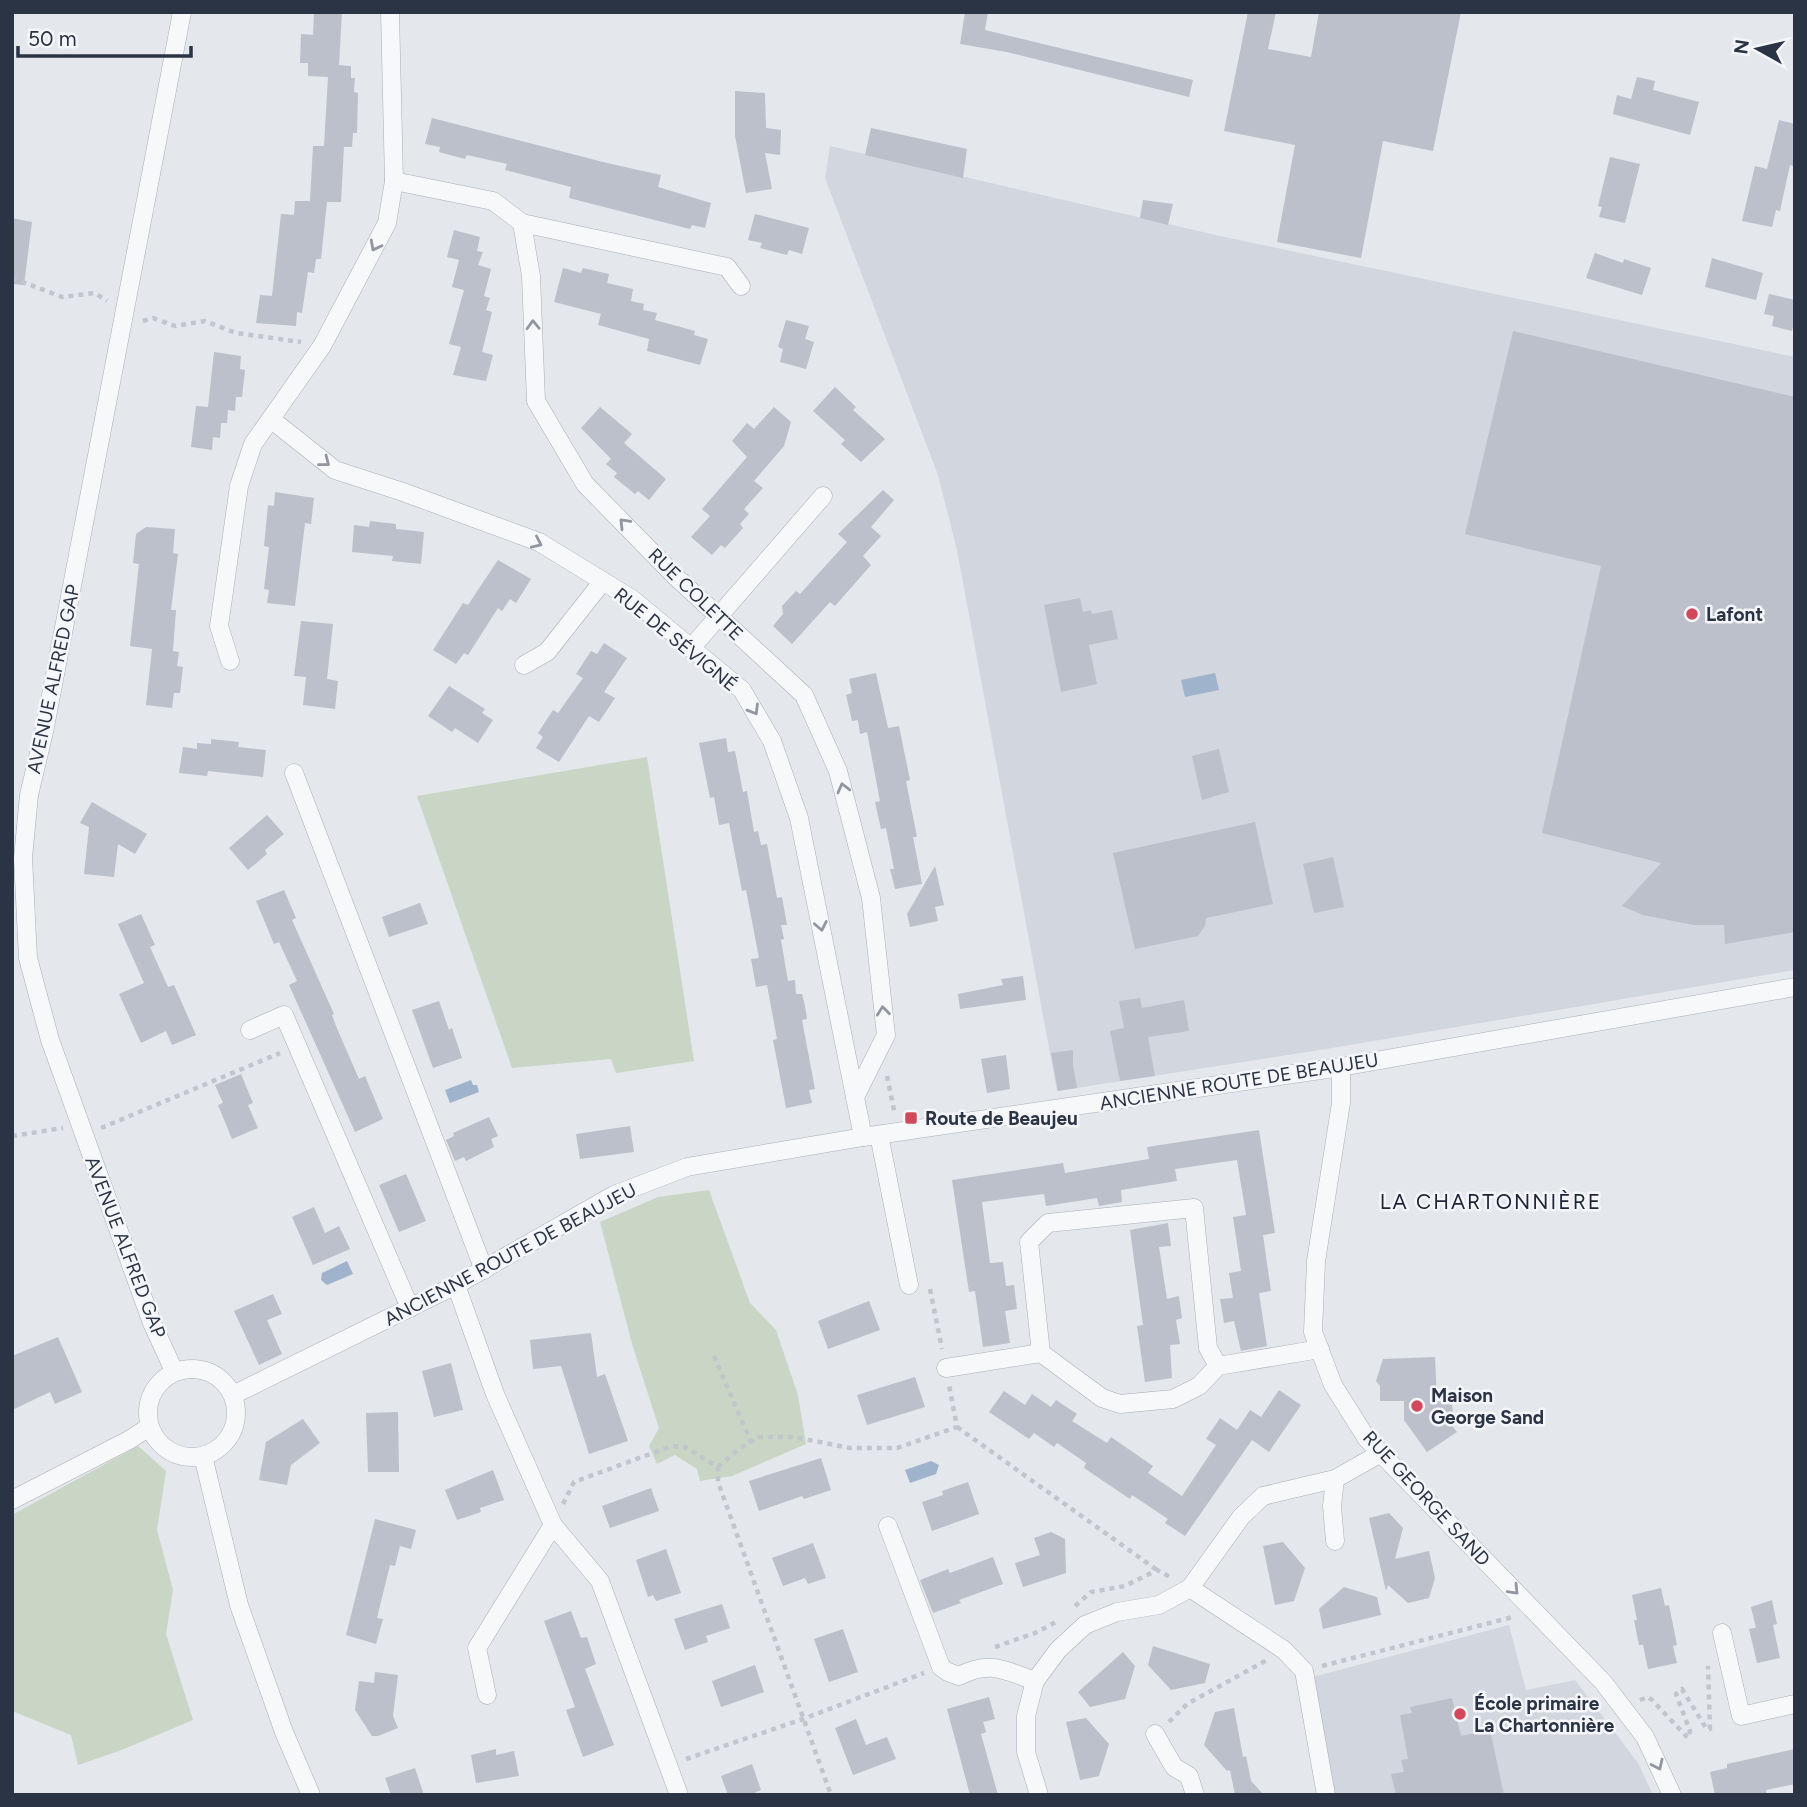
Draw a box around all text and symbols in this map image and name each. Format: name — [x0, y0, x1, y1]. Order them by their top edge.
scale bar — [18, 14, 191, 58]
north arrow — [1723, 14, 1793, 84]
text: 50 m — [28, 26, 77, 51]
text: N — [1729, 38, 1754, 56]
one-way arrow — [370, 239, 383, 251]
one-way arrow — [526, 319, 541, 330]
one-way arrow — [318, 454, 330, 467]
one-way arrow — [619, 519, 632, 532]
one-way arrow — [530, 534, 542, 548]
street label: RUE COLETTE — [643, 543, 748, 645]
street label: AVENUE ALFRED GAP — [22, 582, 85, 776]
street label: RUE DE SÉVIGNÉ — [609, 583, 742, 696]
place label: Lafont — [1706, 603, 1763, 626]
marker: Lafont — [1684, 606, 1700, 622]
one-way arrow — [746, 703, 759, 716]
one-way arrow — [837, 782, 851, 794]
one-way arrow — [813, 920, 828, 932]
one-way arrow — [876, 1005, 891, 1016]
street label: ANCIENNE ROUTE DE BEAUJEU — [1098, 1048, 1380, 1115]
place label: Route de Beaujeu — [925, 1107, 1078, 1130]
marker: Route de Beaujeu — [903, 1110, 919, 1126]
street label: AVENUE ALFRED GAP — [80, 1153, 171, 1341]
street label: ANCIENNE ROUTE DE BEAUJEU — [380, 1178, 640, 1331]
district label: LA CHARTONNIÈRE — [1380, 1189, 1602, 1214]
place label: Maison George Sand — [1431, 1384, 1544, 1429]
marker: Maison George Sand — [1409, 1398, 1425, 1414]
street label: RUE GEORGE SAND — [1358, 1426, 1495, 1571]
one-way arrow — [1506, 1582, 1519, 1595]
place label: École primaire La Chartonnière — [1474, 1692, 1615, 1737]
marker: École primaire La Chartonnière — [1452, 1706, 1468, 1722]
one-way arrow — [1650, 1758, 1664, 1770]

